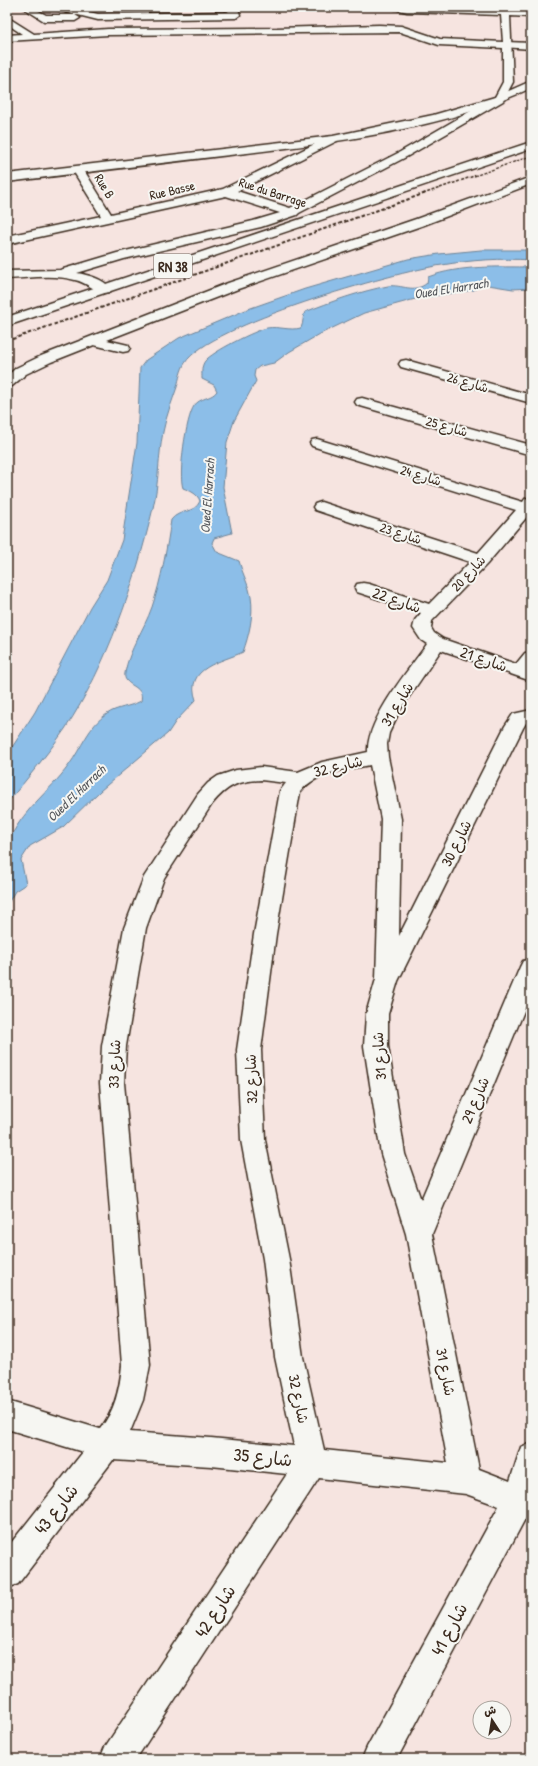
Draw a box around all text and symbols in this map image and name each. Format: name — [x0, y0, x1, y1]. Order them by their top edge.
street label: Rue B — [91, 170, 120, 202]
street label: Rue du Barrage — [237, 173, 309, 211]
street label: Rue Basse — [147, 176, 197, 204]
road number: RN 38 — [154, 254, 192, 278]
water label: Oued El Harrach — [413, 273, 491, 303]
street label: شارع 26 — [445, 368, 491, 397]
street label: شارع 25 — [424, 411, 470, 442]
water label: Oued El Harrach — [195, 457, 219, 534]
street label: شارع 24 — [398, 460, 444, 491]
street label: شارع 23 — [377, 518, 424, 549]
street label: شارع 20 — [447, 551, 490, 596]
street label: شارع 22 — [370, 582, 424, 618]
street label: شارع 21 — [458, 641, 510, 677]
street label: شارع 31 — [376, 678, 418, 730]
street label: شارع 32 — [311, 750, 365, 782]
water label: Oued El Harrach — [43, 760, 110, 825]
street label: شارع 30 — [436, 816, 476, 870]
street label: شارع 31 — [367, 1031, 391, 1081]
street label: شارع 33 — [103, 1039, 125, 1089]
street label: شارع 32 — [240, 1054, 262, 1104]
street label: شارع 29 — [456, 1074, 494, 1126]
street label: شارع 31 — [431, 1346, 461, 1398]
street label: شارع 32 — [284, 1373, 314, 1425]
street label: شارع 35 — [232, 1441, 294, 1473]
street label: شارع 43 — [28, 1478, 84, 1540]
street label: شارع 42 — [189, 1580, 241, 1642]
street label: شارع 41 — [425, 1598, 473, 1660]
north arrow — [472, 1700, 512, 1740]
text: ش — [483, 1702, 497, 1718]

